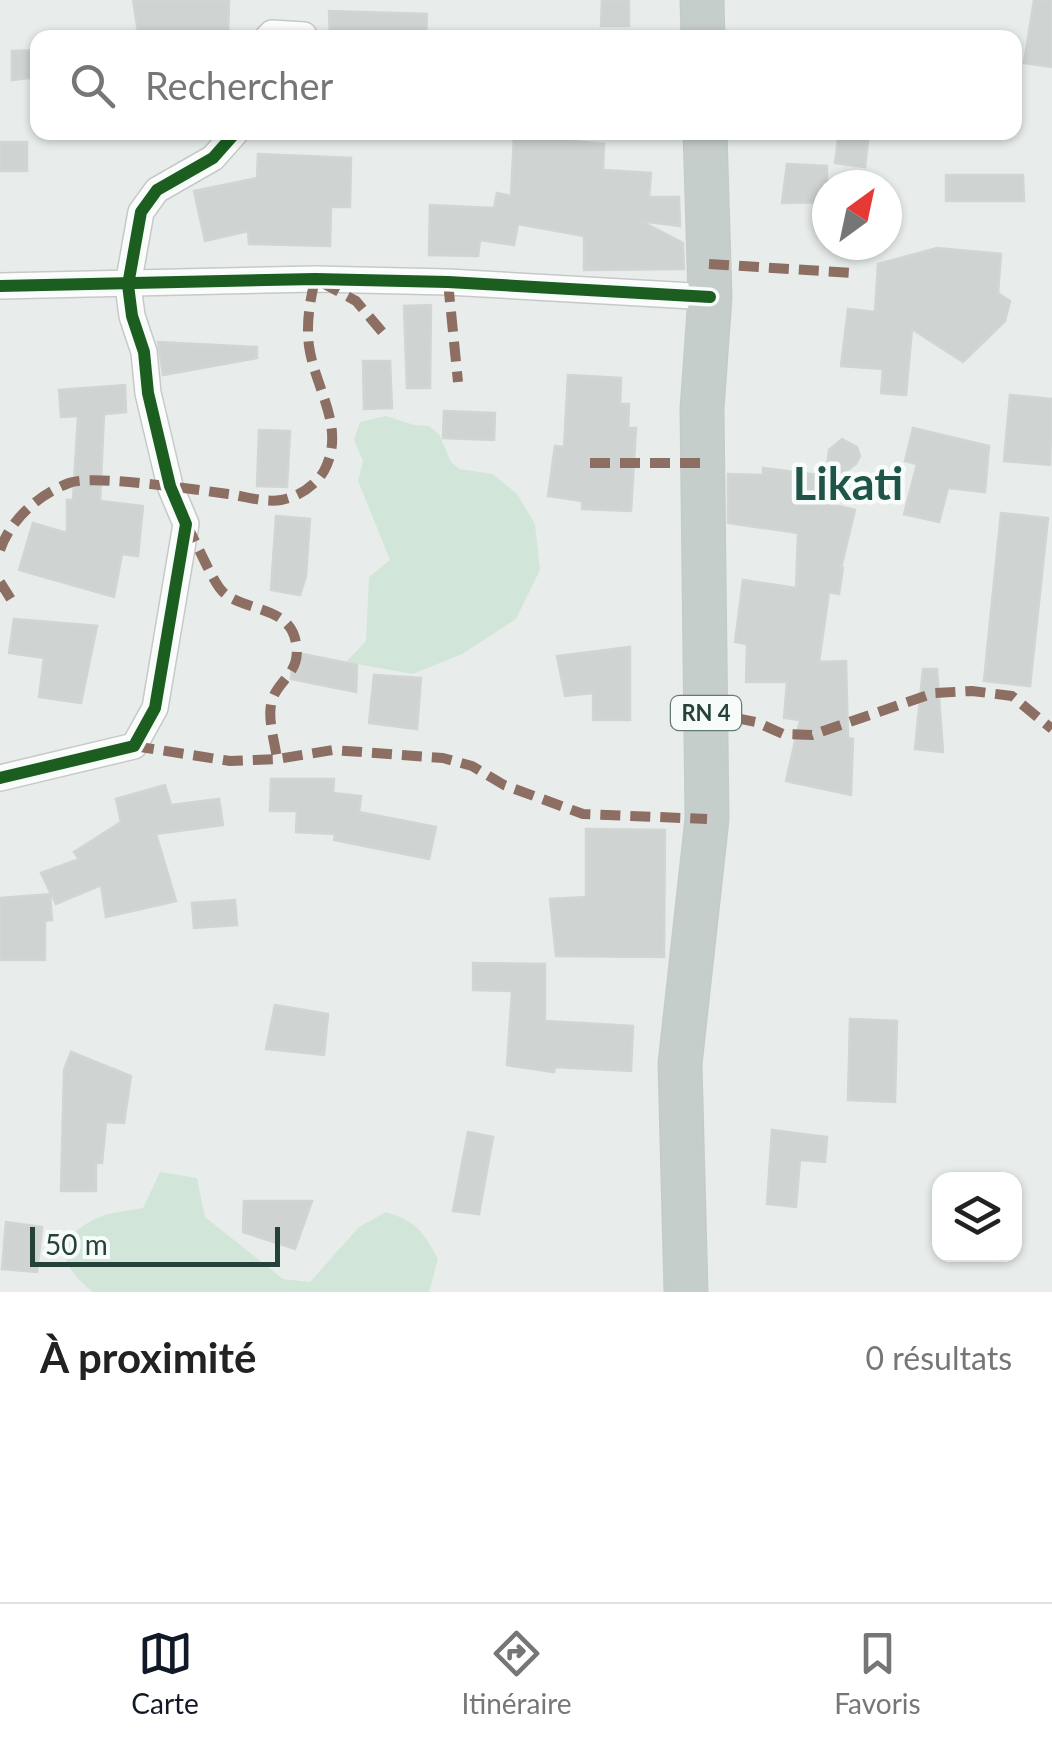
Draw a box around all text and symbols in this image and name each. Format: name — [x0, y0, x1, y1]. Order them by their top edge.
search box — [30, 30, 1022, 140]
icon: search — [65, 58, 120, 113]
text: Rechercher — [145, 62, 333, 108]
north arrow — [812, 170, 902, 260]
district label: Likati — [793, 456, 903, 510]
road number: RN 4 — [671, 696, 741, 730]
map controls — [932, 1172, 1022, 1262]
button: layers — [932, 1172, 1022, 1262]
scale bar — [30, 1222, 280, 1266]
text: 50 m — [45, 1227, 108, 1261]
text: À proximité — [40, 1332, 256, 1382]
text: 0 résultats — [866, 1338, 1012, 1377]
tab: Carte — [131, 1626, 199, 1720]
tab: Itinéraire — [462, 1626, 572, 1720]
tab: Favoris — [834, 1626, 921, 1720]

